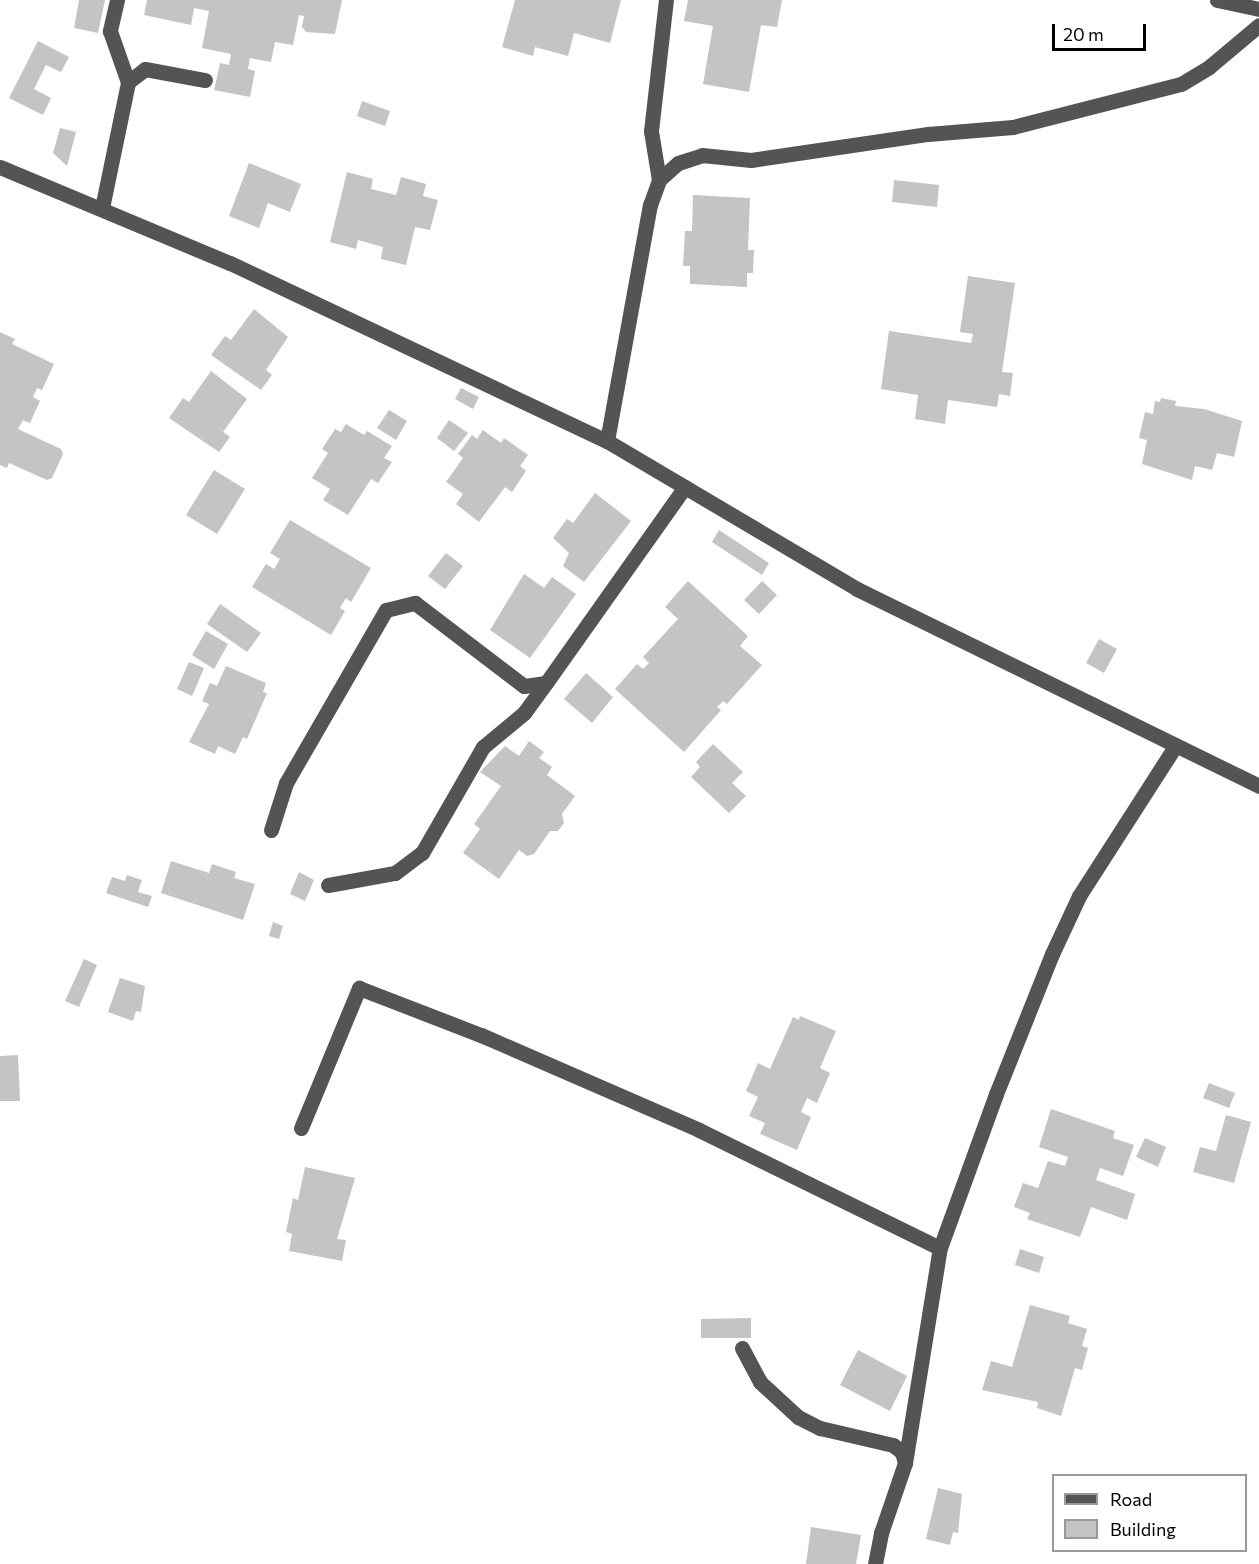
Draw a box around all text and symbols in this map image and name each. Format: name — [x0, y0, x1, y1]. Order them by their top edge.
scale bar — [1055, 12, 1150, 50]
text: 20 m — [1063, 23, 1104, 45]
legend — [1052, 1474, 1247, 1552]
text: Road — [1110, 1488, 1152, 1510]
text: Building — [1110, 1518, 1176, 1540]

